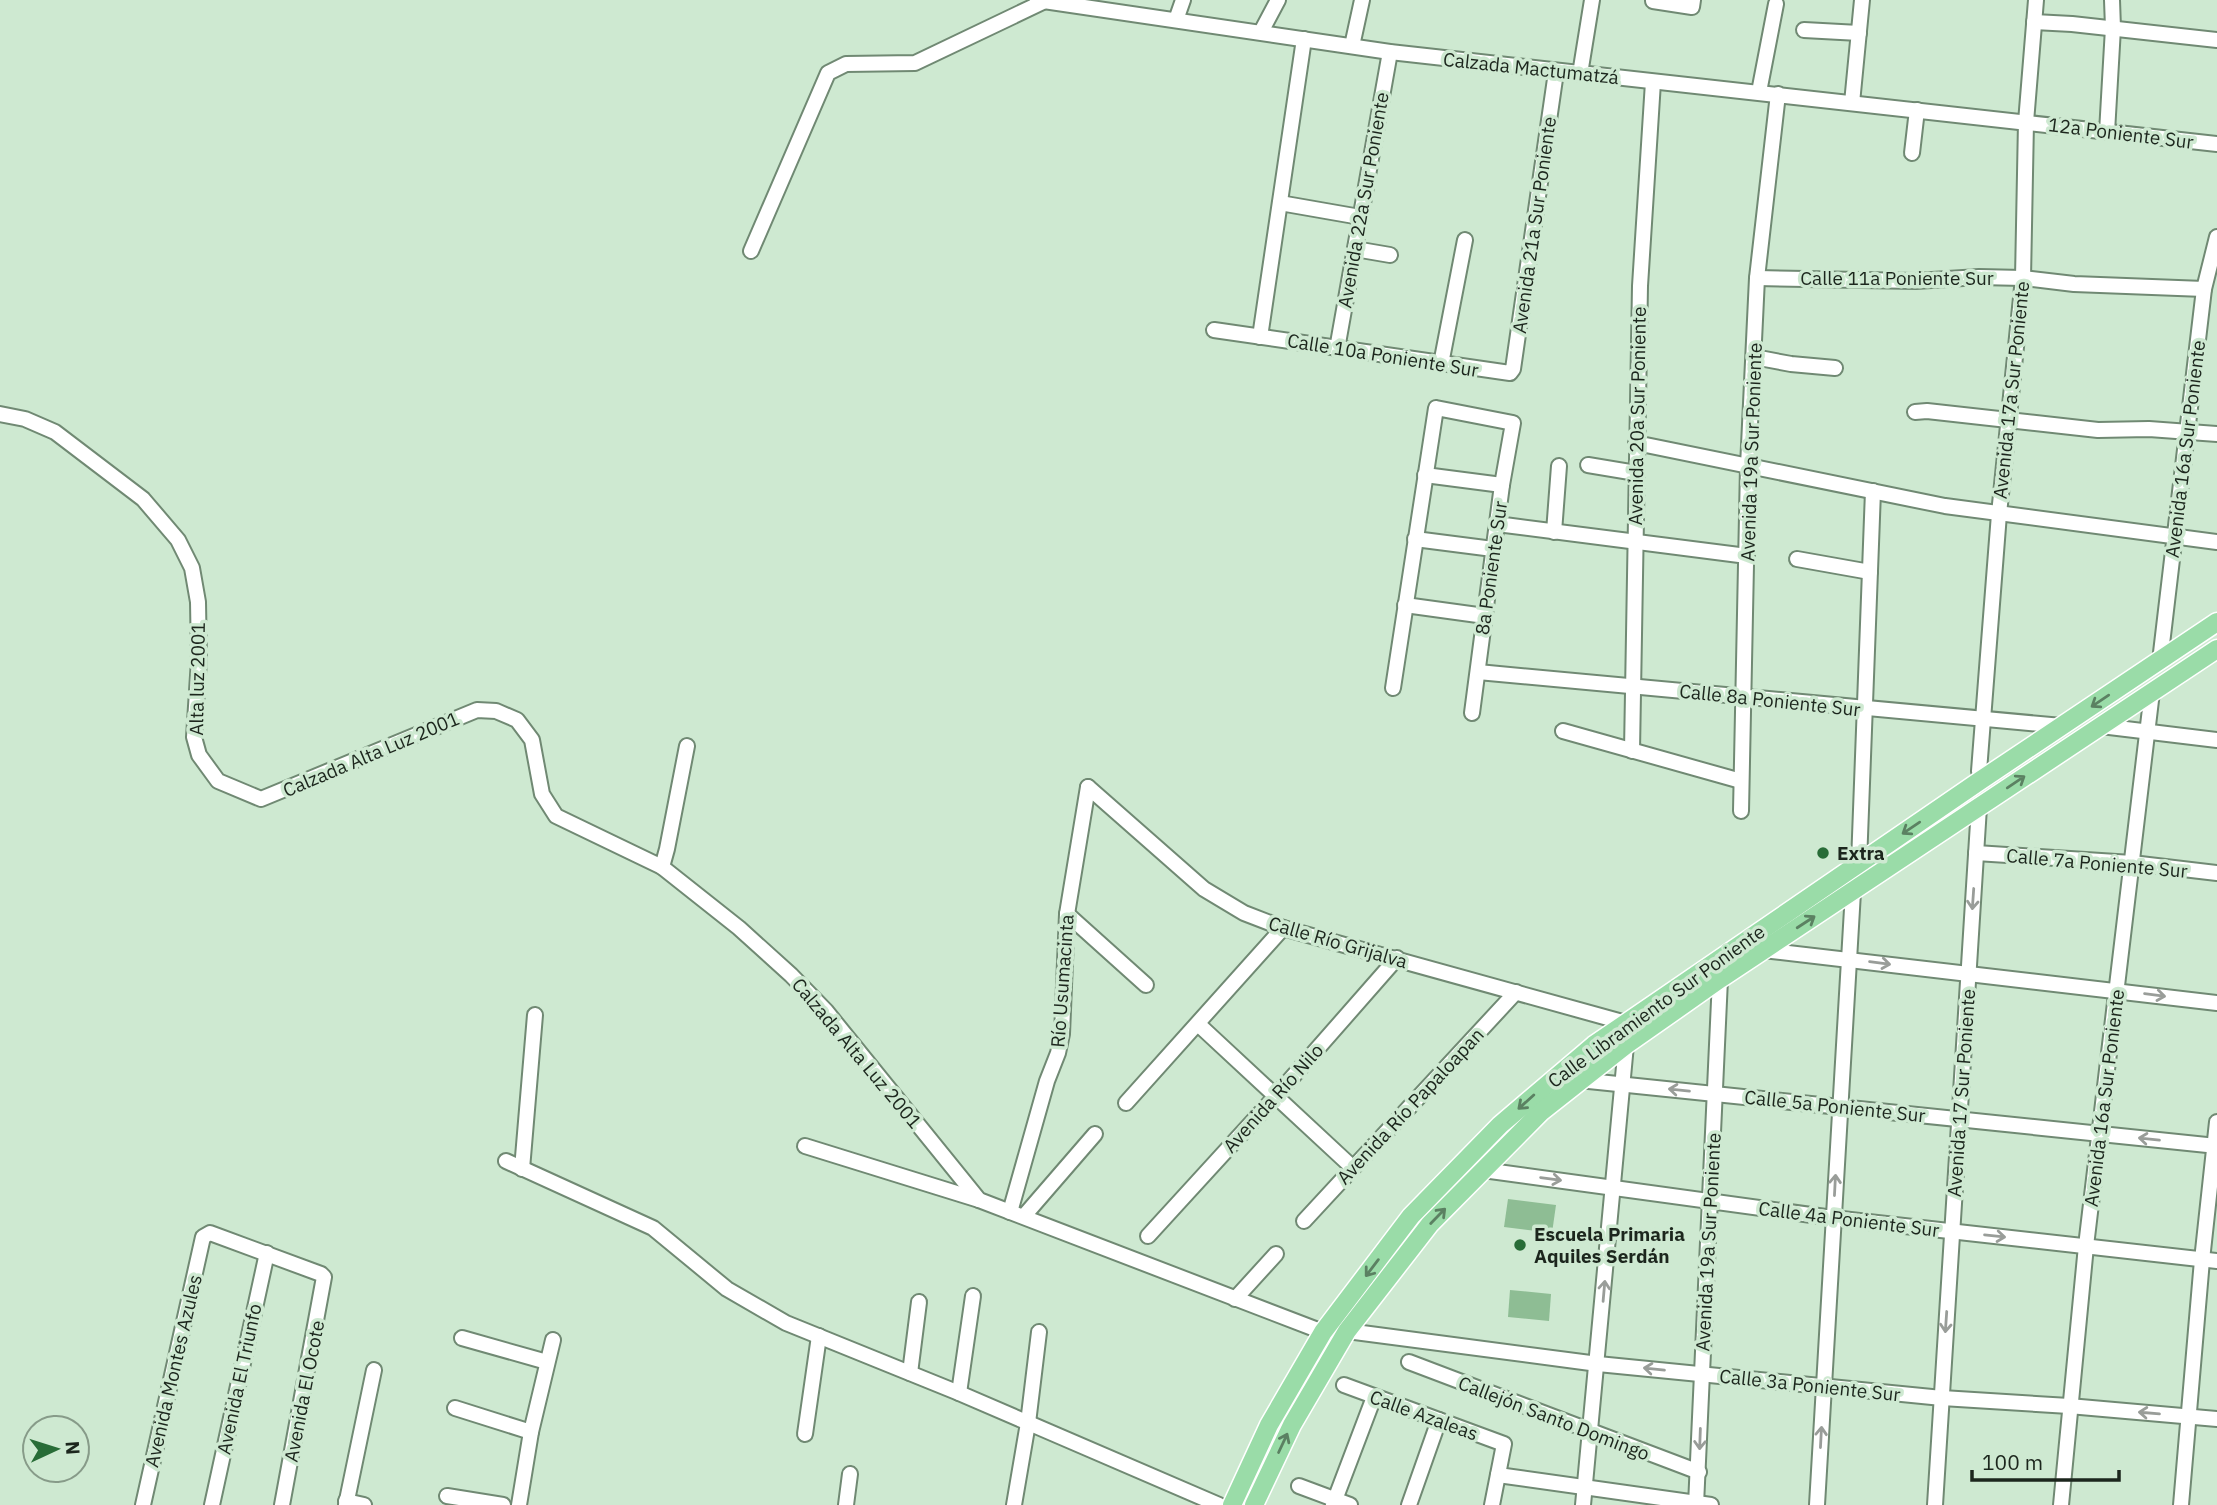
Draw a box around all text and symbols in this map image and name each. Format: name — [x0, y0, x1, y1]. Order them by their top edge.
street label: Calzada Mactumatzá — [1442, 47, 1620, 89]
street label: Avenida 22a Sur Poniente — [1332, 90, 1394, 310]
street label: 12a Poniente Sur — [2047, 112, 2195, 154]
street label: Avenida 21a Sur Poniente — [1507, 115, 1561, 335]
street label: Calle 11a Poniente Sur — [1800, 266, 1994, 290]
street label: Avenida 17a Sur Poniente — [1988, 280, 2034, 500]
street label: Avenida 20a Sur Poniente — [1623, 306, 1651, 526]
street label: Calle 10a Poniente Sur — [1286, 328, 1480, 382]
street label: Avenida 16a Sur Poniente — [2160, 339, 2210, 559]
street label: Avenida 19a Sur Poniente — [1735, 342, 1767, 562]
street label: 8a Poniente Sur — [1470, 500, 1512, 636]
street label: Alta luz 2001 — [184, 622, 210, 736]
street label: Calle 8a Poniente Sur — [1678, 679, 1862, 721]
one-way arrow — [2090, 695, 2110, 709]
street label: Calzada Alta Luz 2001 — [279, 706, 463, 802]
one-way arrow — [2006, 775, 2025, 790]
one-way arrow — [1901, 821, 1921, 835]
place label: Extra — [1837, 841, 1885, 865]
street label: Calle 7a Poniente Sur — [2005, 843, 2189, 883]
marker: Extra — [1815, 845, 1831, 861]
one-way arrow — [1966, 888, 1979, 910]
street label: Calle Río Grijalva — [1266, 911, 1410, 973]
street label: Río Usumacinta — [1045, 914, 1079, 1048]
one-way arrow — [1796, 915, 1815, 929]
street label: Calle Libramiento Sur Poniente — [1543, 919, 1769, 1093]
one-way arrow — [1868, 957, 1891, 970]
street label: Calzada Alta Luz 2001 — [787, 973, 927, 1133]
street label: Avenida 17 Sur Poniente — [1942, 988, 1980, 1198]
street label: Avenida 16a Sur Poniente — [2079, 988, 2129, 1208]
one-way arrow — [2143, 989, 2165, 1002]
street label: Avenida Río Papaloapan — [1331, 1023, 1489, 1189]
street label: Avenida Río Nilo — [1218, 1038, 1328, 1158]
one-way arrow — [1668, 1084, 1691, 1097]
street label: Calle 5a Poniente Sur — [1743, 1085, 1927, 1127]
one-way arrow — [1517, 1094, 1535, 1110]
street label: Avenida 19a Sur Poniente — [1690, 1132, 1726, 1352]
one-way arrow — [2138, 1132, 2161, 1145]
one-way arrow — [1539, 1173, 1561, 1186]
one-way arrow — [1829, 1174, 1842, 1197]
street label: Calle 4a Poniente Sur — [1757, 1196, 1941, 1242]
one-way arrow — [1430, 1208, 1447, 1225]
place label: Escuela Primaria Aquiles Serdán — [1534, 1222, 1685, 1268]
one-way arrow — [1983, 1230, 2006, 1243]
marker: Escuela Primaria Aquiles Serdán — [1512, 1237, 1528, 1253]
one-way arrow — [1364, 1259, 1379, 1277]
street label: Avenida Montes Azules — [139, 1272, 207, 1470]
one-way arrow — [1598, 1280, 1611, 1303]
street label: Avenida El Triunfo — [211, 1301, 267, 1457]
one-way arrow — [1940, 1310, 1953, 1333]
street label: Avenida El Ocote — [278, 1318, 330, 1464]
one-way arrow — [1643, 1363, 1666, 1376]
street label: Calle 3a Poniente Sur — [1718, 1364, 1902, 1406]
street label: Callejón Santo Domingo — [1455, 1370, 1653, 1466]
street label: Calle Azaleas — [1367, 1384, 1481, 1446]
one-way arrow — [2138, 1406, 2161, 1419]
north arrow — [21, 1414, 91, 1484]
one-way arrow — [1814, 1426, 1827, 1449]
one-way arrow — [1693, 1427, 1706, 1450]
one-way arrow — [1277, 1433, 1290, 1455]
scale bar — [1972, 1438, 2119, 1482]
text: N — [61, 1440, 85, 1456]
text: 100 m — [1982, 1448, 2043, 1476]

